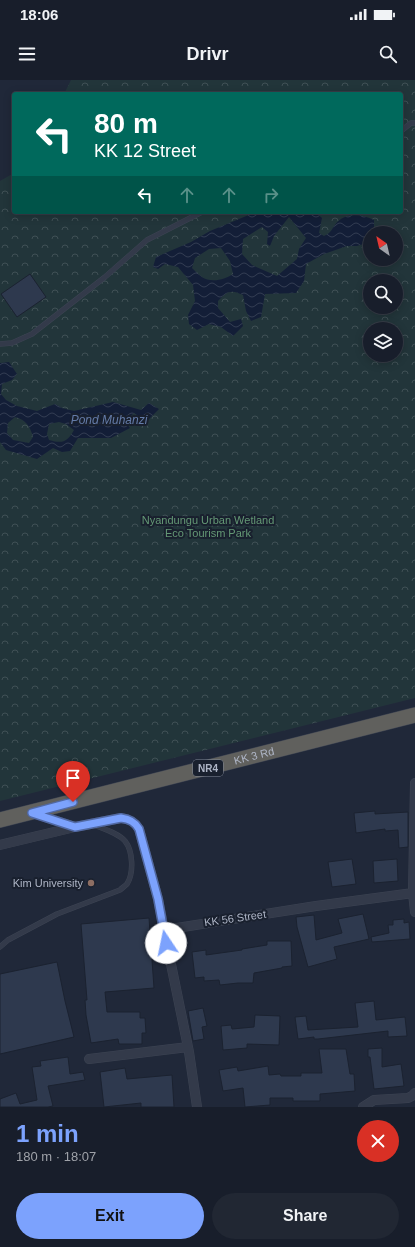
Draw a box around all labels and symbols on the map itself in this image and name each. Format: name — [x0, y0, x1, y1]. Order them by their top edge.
north arrow — [363, 226, 403, 266]
water label: Pond Muhanzi — [71, 413, 148, 427]
park label: Nyandungu Urban Wetland Eco Tourism Park — [142, 514, 274, 539]
street label: KK 3 Rd — [233, 745, 275, 767]
road number: NR4 — [193, 760, 223, 776]
pin — [56, 761, 90, 802]
place label: Kim University — [13, 877, 83, 889]
marker: Kim University — [86, 878, 96, 888]
street label: KK 56 Street — [203, 908, 267, 928]
position arrow — [145, 922, 187, 964]

